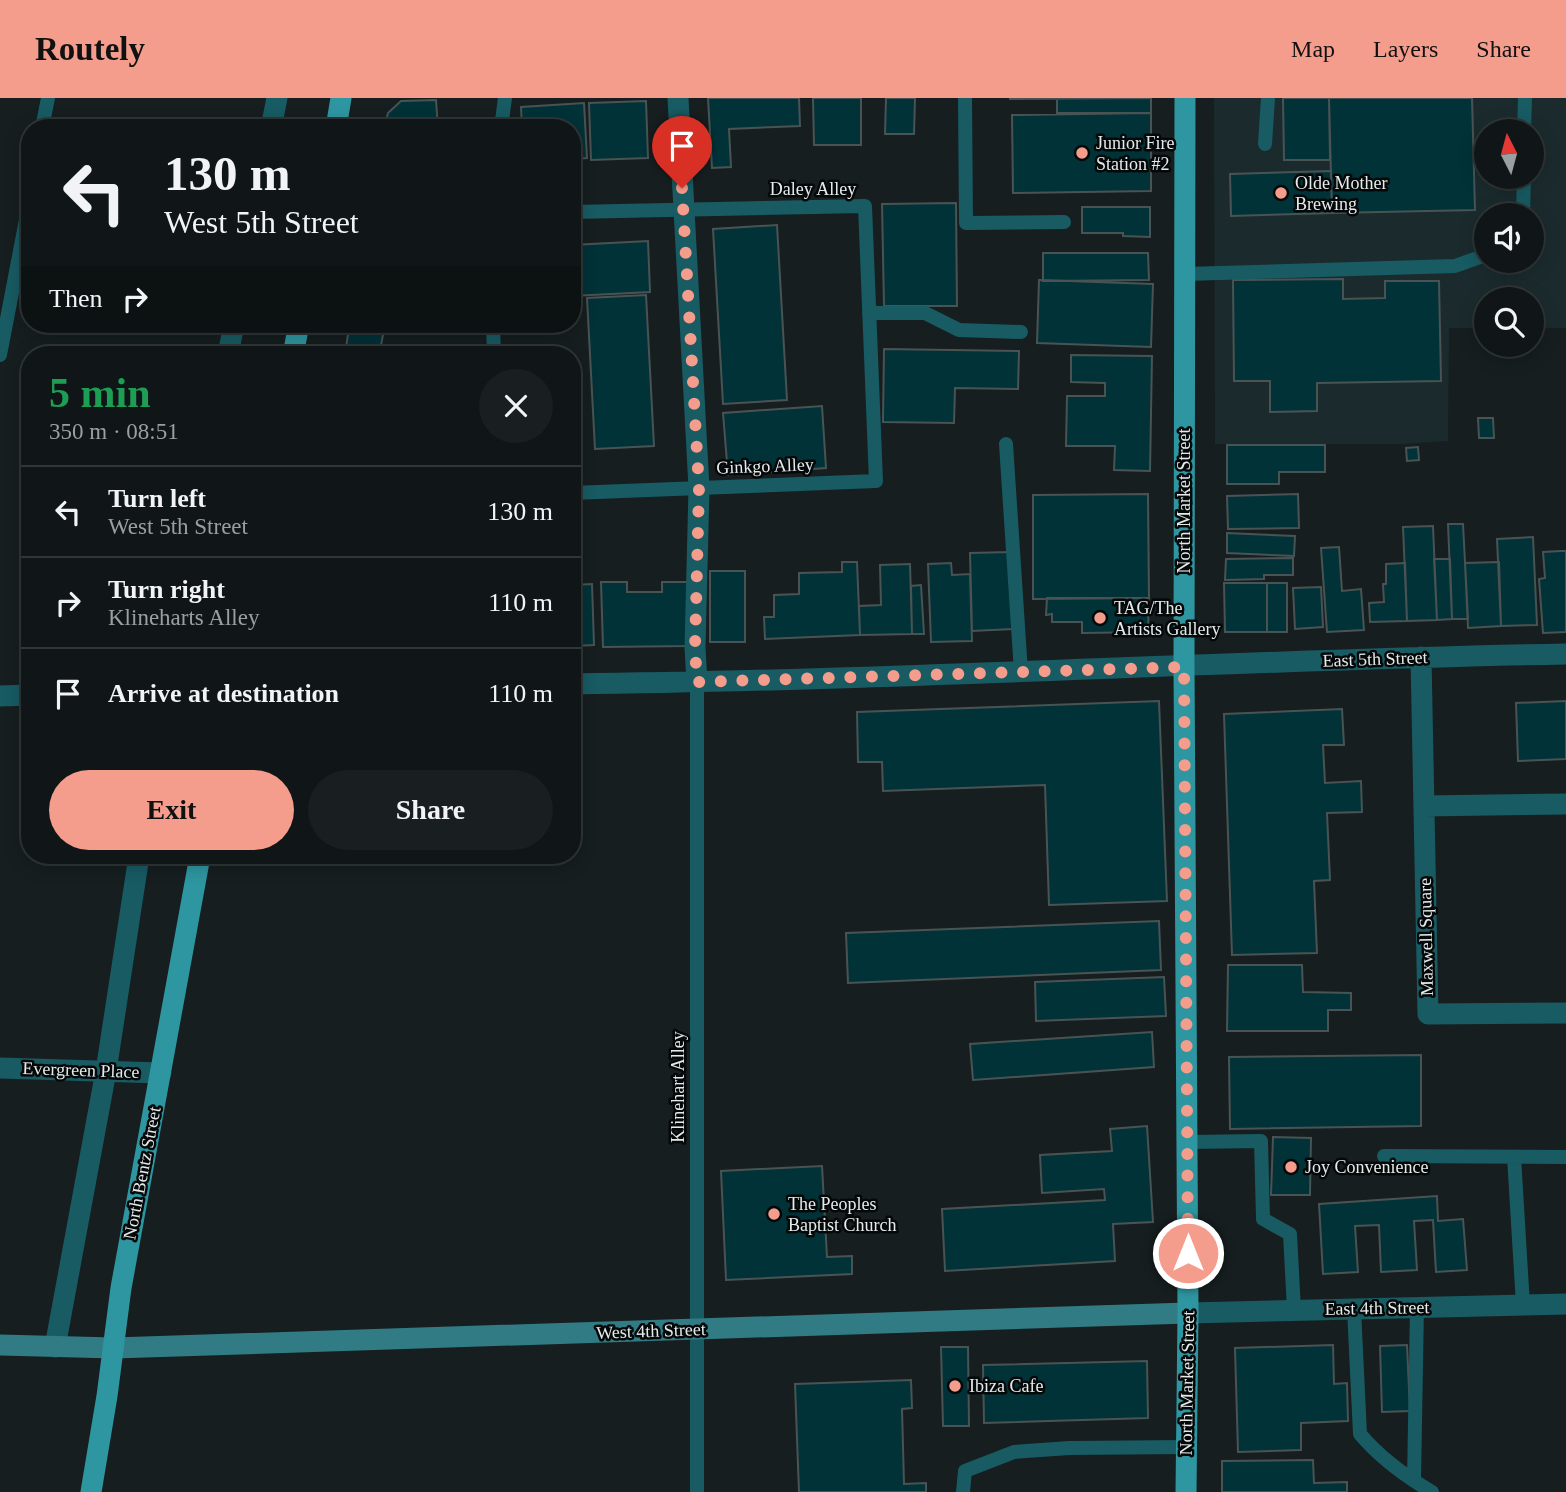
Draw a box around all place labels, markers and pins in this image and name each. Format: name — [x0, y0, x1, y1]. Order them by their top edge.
pin — [652, 116, 712, 188]
place label: Junior Fire Station #2 — [1096, 133, 1175, 174]
marker: Junior Fire Station #2 — [1074, 145, 1090, 161]
place label: Olde Mother Brewing — [1295, 173, 1387, 214]
marker: Olde Mother Brewing — [1273, 185, 1289, 201]
place label: TAG/The Artists Gallery — [1114, 598, 1220, 639]
marker: TAG/The Artists Gallery — [1092, 610, 1108, 626]
place label: Joy Convenience — [1305, 1157, 1428, 1177]
marker: Joy Convenience — [1283, 1159, 1299, 1175]
place label: The Peoples Baptist Church — [788, 1194, 897, 1235]
marker: The Peoples Baptist Church — [766, 1206, 782, 1222]
place label: Ibiza Cafe — [969, 1376, 1043, 1396]
marker: Ibiza Cafe — [947, 1378, 963, 1394]

